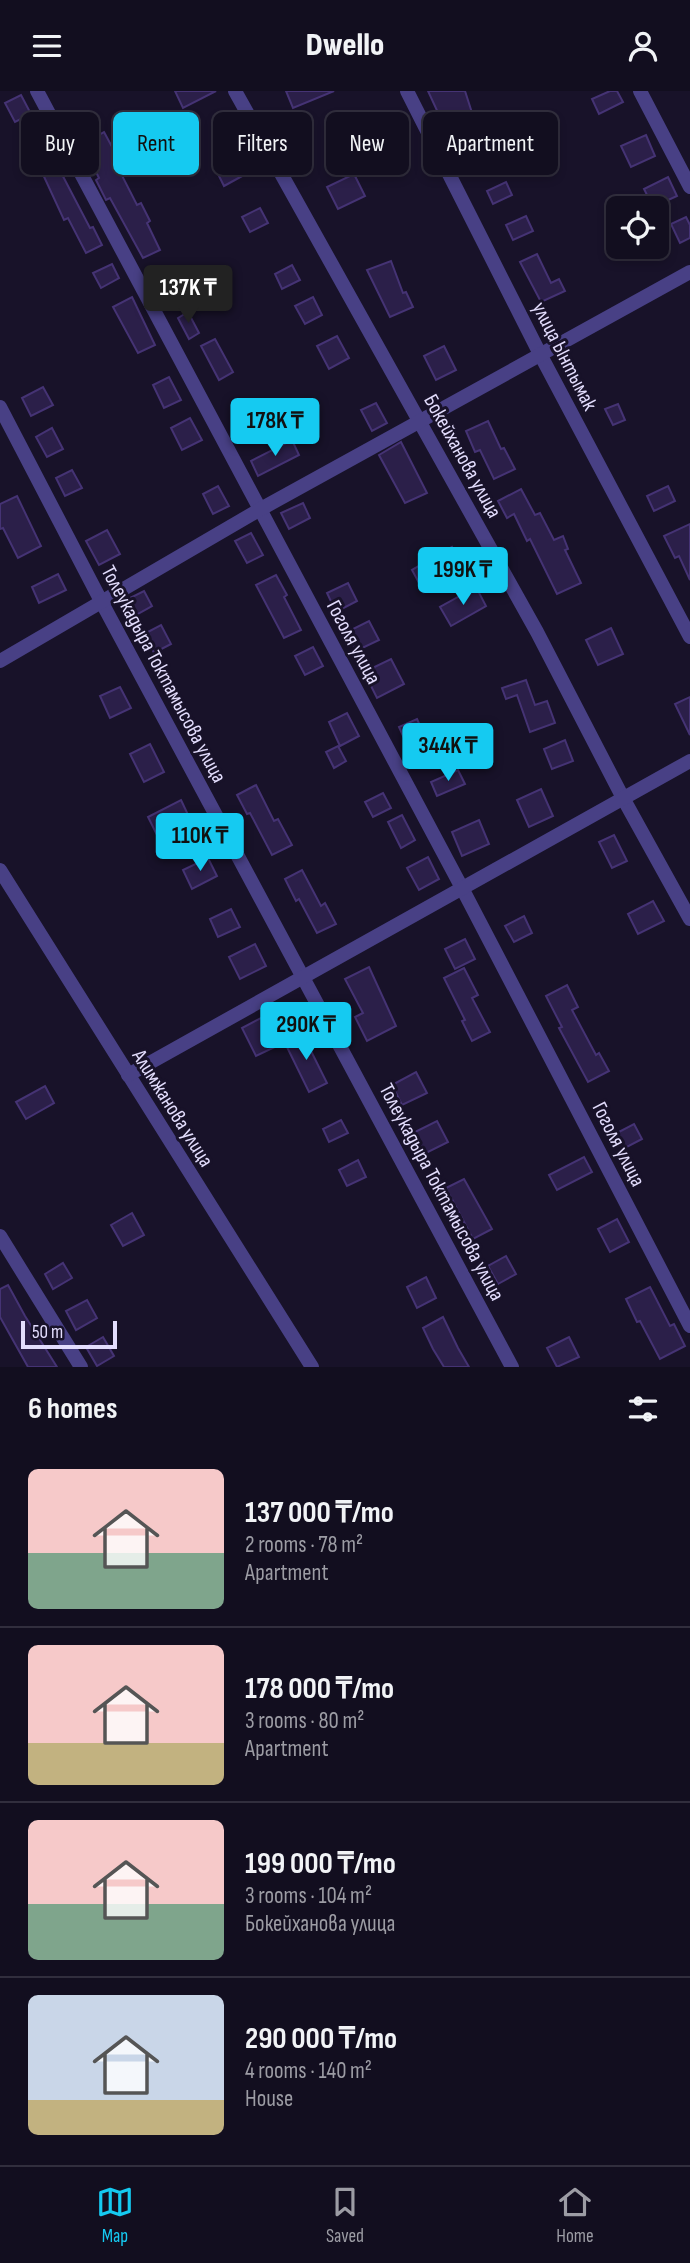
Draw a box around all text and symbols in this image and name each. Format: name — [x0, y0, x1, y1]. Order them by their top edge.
text: Dwello — [306, 26, 384, 65]
icon: menu — [28, 27, 66, 65]
icon: person — [624, 27, 662, 65]
chip: Buy — [21, 112, 99, 175]
chip: Rent — [113, 112, 199, 175]
chip: Filters — [213, 112, 312, 175]
chip: New — [326, 112, 409, 175]
chip: Apartment — [423, 112, 558, 175]
map controls — [606, 196, 669, 259]
button: locate — [606, 196, 669, 259]
pin: 137K ₸ — [131, 265, 245, 325]
text: 137K ₸ — [159, 274, 217, 302]
street label: улица Ынтымак — [527, 298, 603, 415]
street label: Бокейханова улица — [418, 390, 507, 522]
pin: 178K ₸ — [218, 399, 332, 458]
text: 178K ₸ — [246, 407, 304, 435]
pin: 199K ₸ — [406, 547, 520, 607]
text: 199K ₸ — [434, 556, 492, 584]
street label: Толеукадыра Токтамысова улица — [96, 561, 231, 787]
street label: Гоголя улица — [321, 596, 386, 688]
pin: 344K ₸ — [391, 723, 505, 783]
text: 344K ₸ — [418, 732, 478, 760]
pin: 110K ₸ — [143, 813, 257, 873]
text: 110K ₸ — [172, 822, 228, 850]
pin: 290K ₸ — [249, 1003, 363, 1062]
text: 290K ₸ — [276, 1011, 336, 1039]
street label: Алимжанова улица — [126, 1044, 219, 1171]
street label: Толеукадыра Токтамысова улица — [374, 1079, 509, 1305]
street label: Гоголя улица — [587, 1098, 650, 1191]
scale bar — [21, 1318, 117, 1350]
text: 50 m — [32, 1321, 63, 1344]
icon: filters — [624, 1390, 662, 1428]
text: 6 homes — [28, 1391, 117, 1427]
text: 137 000 ₸/mo — [245, 1495, 394, 1531]
icon: home — [84, 1497, 168, 1581]
text: 2 rooms · 78 m² — [245, 1531, 363, 1559]
text: Apartment — [245, 1559, 329, 1587]
text: 178 000 ₸/mo — [245, 1671, 394, 1707]
icon: home — [84, 1673, 168, 1757]
text: 3 rooms · 80 m² — [245, 1707, 364, 1735]
text: Apartment — [245, 1735, 329, 1763]
text: 199 000 ₸/mo — [245, 1846, 396, 1882]
icon: home — [84, 1848, 168, 1932]
text: 3 rooms · 104 m² — [245, 1882, 372, 1910]
text: Бокейханова улица — [245, 1910, 395, 1938]
text: 290 000 ₸/mo — [245, 2021, 397, 2057]
icon: home — [84, 2023, 168, 2107]
text: 4 rooms · 140 m² — [245, 2057, 372, 2085]
text: House — [245, 2085, 293, 2113]
tab: Map — [96, 2183, 134, 2248]
tab: Saved — [326, 2183, 364, 2248]
tab: Home — [556, 2183, 594, 2248]

